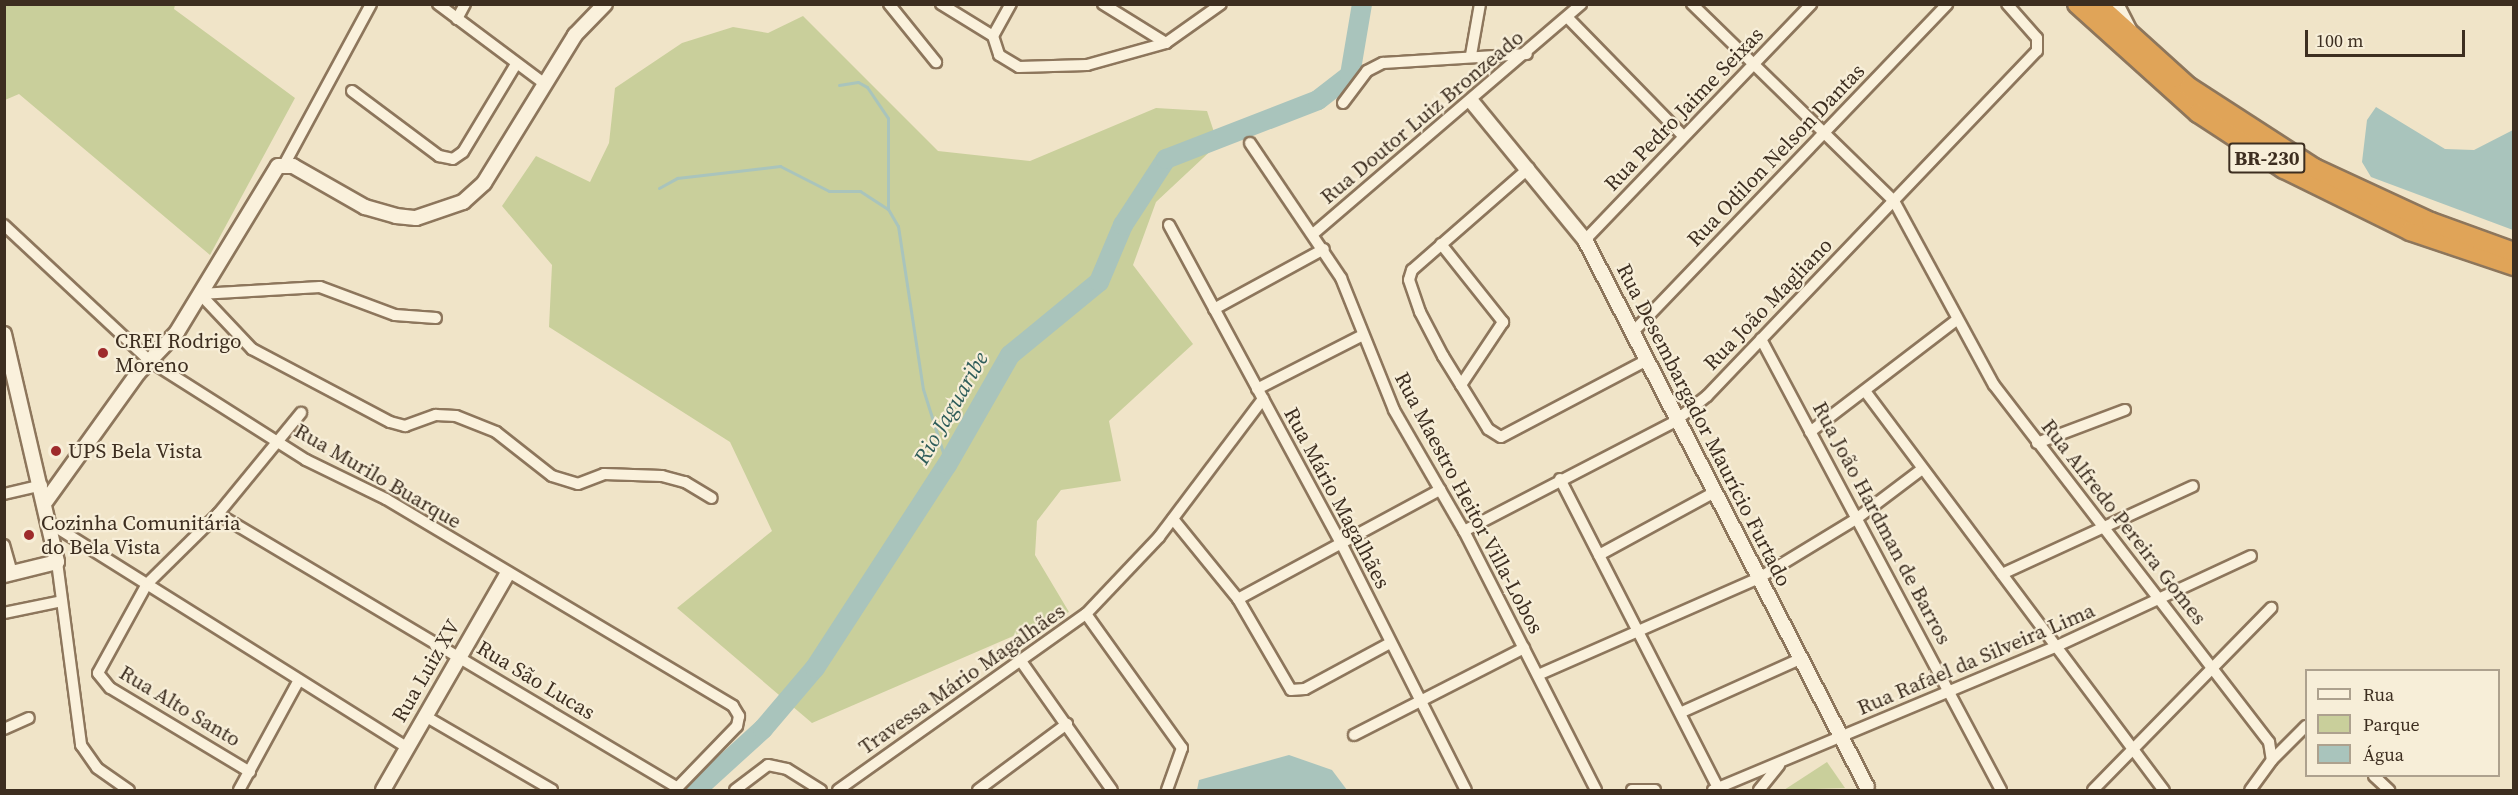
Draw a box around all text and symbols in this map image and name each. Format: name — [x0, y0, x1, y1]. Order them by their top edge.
scale bar — [2308, 18, 2468, 56]
street label: Rua Pedro Jaime Seixas — [1599, 22, 1769, 196]
street label: Rua Doutor Luiz Bronzeado — [1315, 25, 1529, 209]
text: 100 m — [2316, 28, 2363, 53]
street label: Rua Odilon Nelson Dantas — [1682, 58, 1870, 252]
road number: BR-230 — [2228, 141, 2306, 175]
street label: Rua João Magliano — [1698, 233, 1838, 375]
street label: Rua Desembargador Maurício Furtado — [1611, 259, 1797, 591]
place label: CREI Rodrigo Moreno — [115, 328, 242, 378]
marker: CREI Rodrigo Moreno — [96, 346, 110, 360]
water label: Rio Jaguaribe — [908, 347, 994, 469]
street label: Rua Maestro Heitor Villa-Lobos — [1389, 368, 1549, 638]
street label: Rua João Hardman de Barros — [1807, 397, 1957, 649]
street label: Rua Mário Magalhães — [1279, 403, 1395, 593]
street label: Rua Alfredo Pereira Gomes — [2036, 414, 2212, 630]
street label: Rua Murilo Buarque — [290, 418, 466, 534]
place label: UPS Bela Vista — [68, 438, 203, 464]
marker: UPS Bela Vista — [49, 444, 63, 458]
place label: Cozinha Comunitária do Bela Vista — [41, 510, 241, 560]
marker: Cozinha Comunitária do Bela Vista — [22, 528, 36, 542]
street label: Rua Rafael da Silveira Lima — [1853, 597, 2099, 721]
street label: Travessa Mário Magalhães — [854, 598, 1070, 760]
street label: Rua Luiz XV — [387, 615, 465, 727]
street label: Rua São Lucas — [472, 635, 600, 725]
street label: Rua Alto Santo — [115, 660, 245, 752]
legend — [2305, 669, 2500, 777]
text: Rua — [2363, 682, 2394, 707]
text: Parque — [2363, 712, 2420, 737]
text: Água — [2363, 742, 2404, 767]

